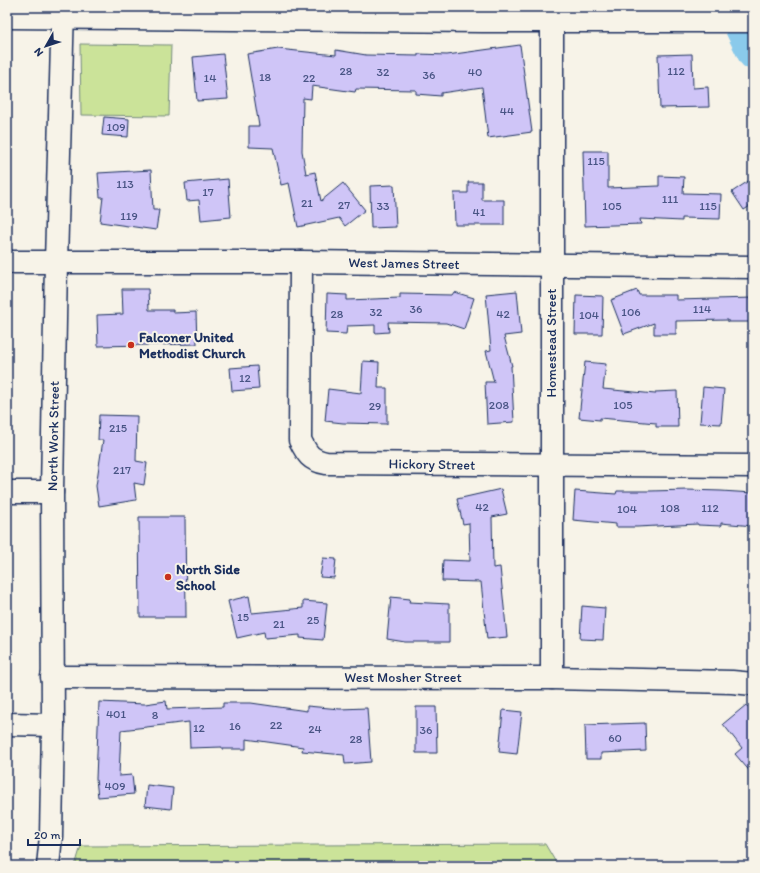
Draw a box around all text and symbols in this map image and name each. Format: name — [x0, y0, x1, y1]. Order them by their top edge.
north arrow — [26, 26, 66, 66]
text: N — [31, 45, 46, 59]
house number: 28 — [340, 64, 353, 78]
house number: 112 — [667, 64, 685, 78]
house number: 32 — [377, 65, 390, 79]
house number: 40 — [468, 65, 482, 79]
house number: 36 — [423, 68, 435, 82]
house number: 18 — [259, 70, 271, 84]
house number: 14 — [204, 71, 216, 85]
house number: 22 — [303, 71, 316, 85]
house number: 44 — [500, 104, 514, 118]
house number: 109 — [106, 120, 126, 134]
house number: 115 — [587, 154, 605, 168]
house number: 113 — [116, 177, 134, 191]
house number: 17 — [202, 185, 214, 199]
house number: 111 — [662, 192, 679, 206]
house number: 21 — [301, 196, 313, 210]
house number: 27 — [338, 198, 350, 212]
house number: 33 — [376, 199, 390, 213]
house number: 105 — [602, 199, 622, 213]
house number: 115 — [699, 199, 717, 213]
house number: 41 — [473, 205, 486, 219]
house number: 119 — [120, 209, 138, 223]
street label: West James Street — [348, 254, 460, 273]
street label: Homestead Street — [543, 288, 560, 398]
house number: 36 — [410, 302, 422, 316]
house number: 114 — [693, 302, 711, 316]
house number: 32 — [370, 305, 383, 319]
house number: 106 — [621, 305, 641, 319]
house number: 28 — [331, 307, 344, 321]
house number: 42 — [496, 307, 510, 321]
house number: 104 — [579, 308, 599, 322]
place label: Falconer United Methodist Church — [139, 329, 246, 362]
marker: Falconer United Methodist Church — [126, 340, 136, 350]
house number: 12 — [239, 371, 252, 385]
street label: North Work Street — [44, 381, 63, 491]
house number: 208 — [489, 398, 510, 412]
house number: 105 — [613, 398, 633, 412]
house number: 29 — [369, 399, 381, 413]
house number: 215 — [109, 421, 127, 435]
street label: Hickory Street — [389, 455, 475, 474]
house number: 217 — [113, 463, 131, 477]
house number: 42 — [475, 500, 489, 514]
house number: 108 — [660, 501, 680, 515]
house number: 112 — [701, 501, 719, 515]
house number: 104 — [617, 502, 637, 516]
place label: North Side School — [176, 561, 240, 594]
marker: North Side School — [163, 572, 173, 582]
house number: 15 — [237, 610, 249, 624]
house number: 25 — [307, 613, 319, 627]
house number: 21 — [273, 617, 285, 631]
street label: West Mosher Street — [344, 669, 462, 686]
house number: 401 — [106, 707, 127, 721]
house number: 8 — [152, 708, 159, 722]
house number: 22 — [270, 718, 283, 732]
house number: 16 — [229, 719, 241, 733]
house number: 12 — [193, 721, 206, 735]
house number: 24 — [308, 722, 322, 736]
house number: 36 — [420, 723, 432, 737]
house number: 60 — [608, 731, 622, 745]
house number: 28 — [350, 732, 363, 746]
house number: 409 — [105, 779, 125, 793]
scale bar — [28, 821, 80, 847]
text: 20 m — [34, 828, 61, 842]

